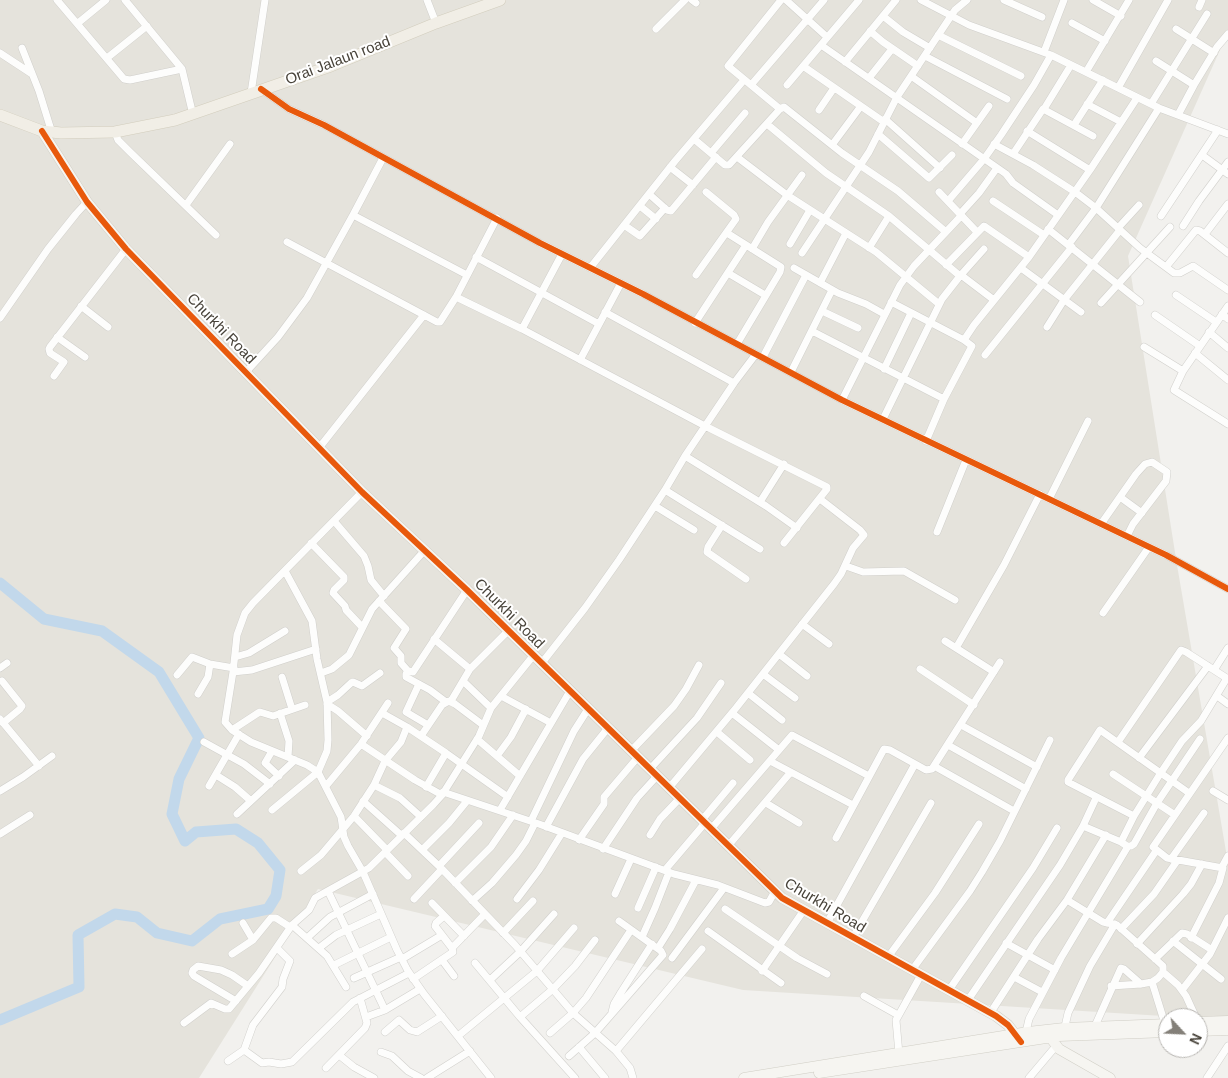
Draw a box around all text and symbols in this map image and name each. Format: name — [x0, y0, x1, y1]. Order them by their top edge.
street label: Orai Jalaun road — [283, 33, 393, 89]
street label: Churkhi Road — [183, 290, 259, 368]
street label: Churkhi Road — [470, 575, 548, 653]
street label: Churkhi Road — [781, 875, 869, 937]
north arrow — [1158, 1008, 1208, 1058]
text: N — [1186, 1031, 1205, 1047]

